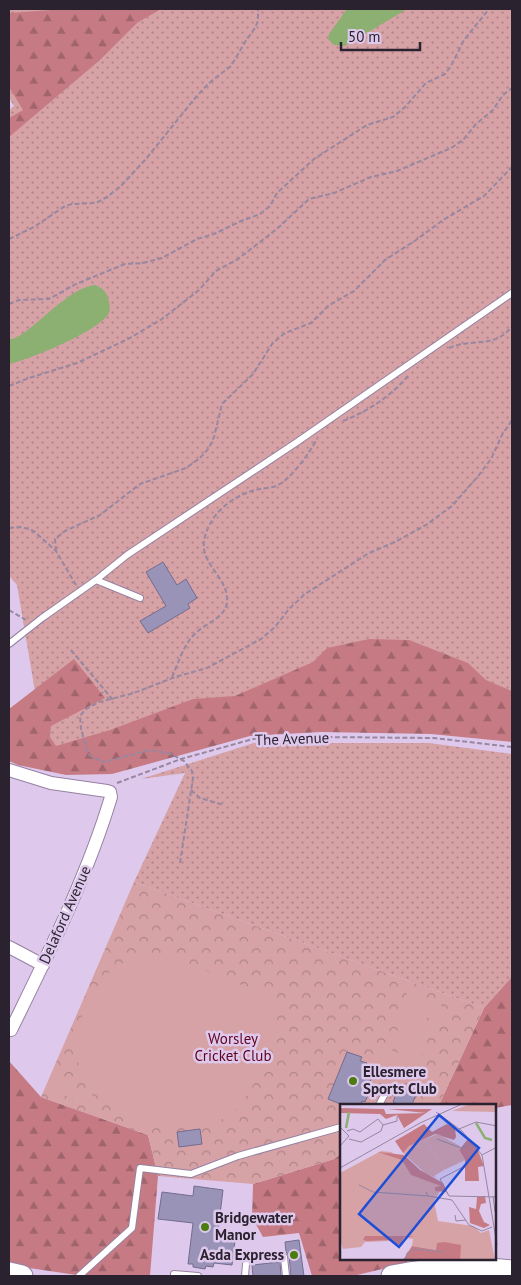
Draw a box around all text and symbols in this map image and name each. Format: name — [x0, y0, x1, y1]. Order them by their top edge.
scale bar — [341, 20, 420, 52]
text: 50 m — [348, 27, 381, 46]
street label: The Avenue — [254, 728, 330, 749]
street label: Delaford Avenue — [34, 863, 95, 967]
park label: Worsley Cricket Club — [194, 1029, 272, 1065]
place label: Ellesmere Sports Club — [363, 1062, 437, 1098]
marker: Ellesmere Sports Club — [347, 1075, 359, 1087]
inset map — [340, 1104, 496, 1260]
place label: Bridgewater Manor — [215, 1208, 294, 1244]
marker: Bridgewater Manor — [199, 1221, 211, 1233]
place label: Asda Express — [200, 1245, 284, 1264]
marker: Asda Express — [288, 1249, 300, 1261]

